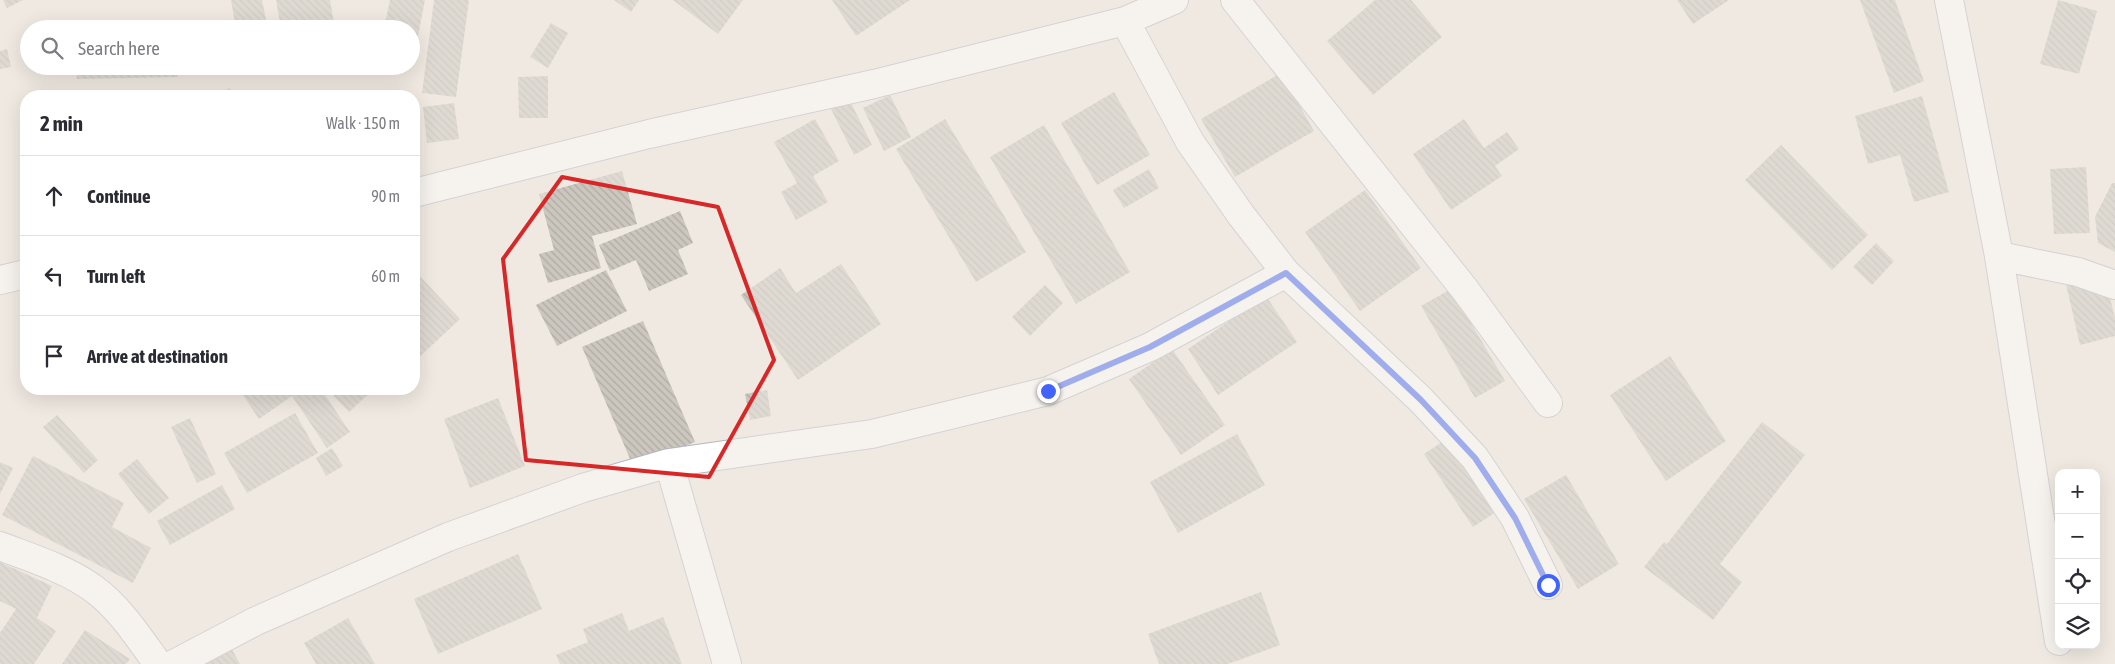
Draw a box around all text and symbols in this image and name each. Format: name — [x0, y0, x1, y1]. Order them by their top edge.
search box — [20, 20, 420, 75]
icon: search — [38, 34, 66, 62]
text: Search here — [78, 37, 160, 59]
text: 2 min — [40, 111, 83, 135]
text: Walk · 150 m — [326, 114, 400, 132]
icon: ahead — [40, 182, 68, 210]
text: Continue — [87, 185, 151, 207]
text: 90 m — [371, 187, 400, 205]
icon: left — [40, 262, 68, 290]
text: Turn left — [87, 265, 145, 287]
text: 60 m — [371, 267, 400, 285]
icon: arrive — [40, 342, 68, 370]
text: Arrive at destination — [87, 345, 228, 367]
route end — [1037, 380, 1060, 403]
map controls — [2055, 469, 2100, 649]
button: + — [2055, 469, 2100, 514]
button: − — [2055, 514, 2100, 559]
button: locate — [2055, 559, 2100, 604]
route start — [1537, 574, 1560, 597]
button: layers — [2055, 604, 2100, 649]

